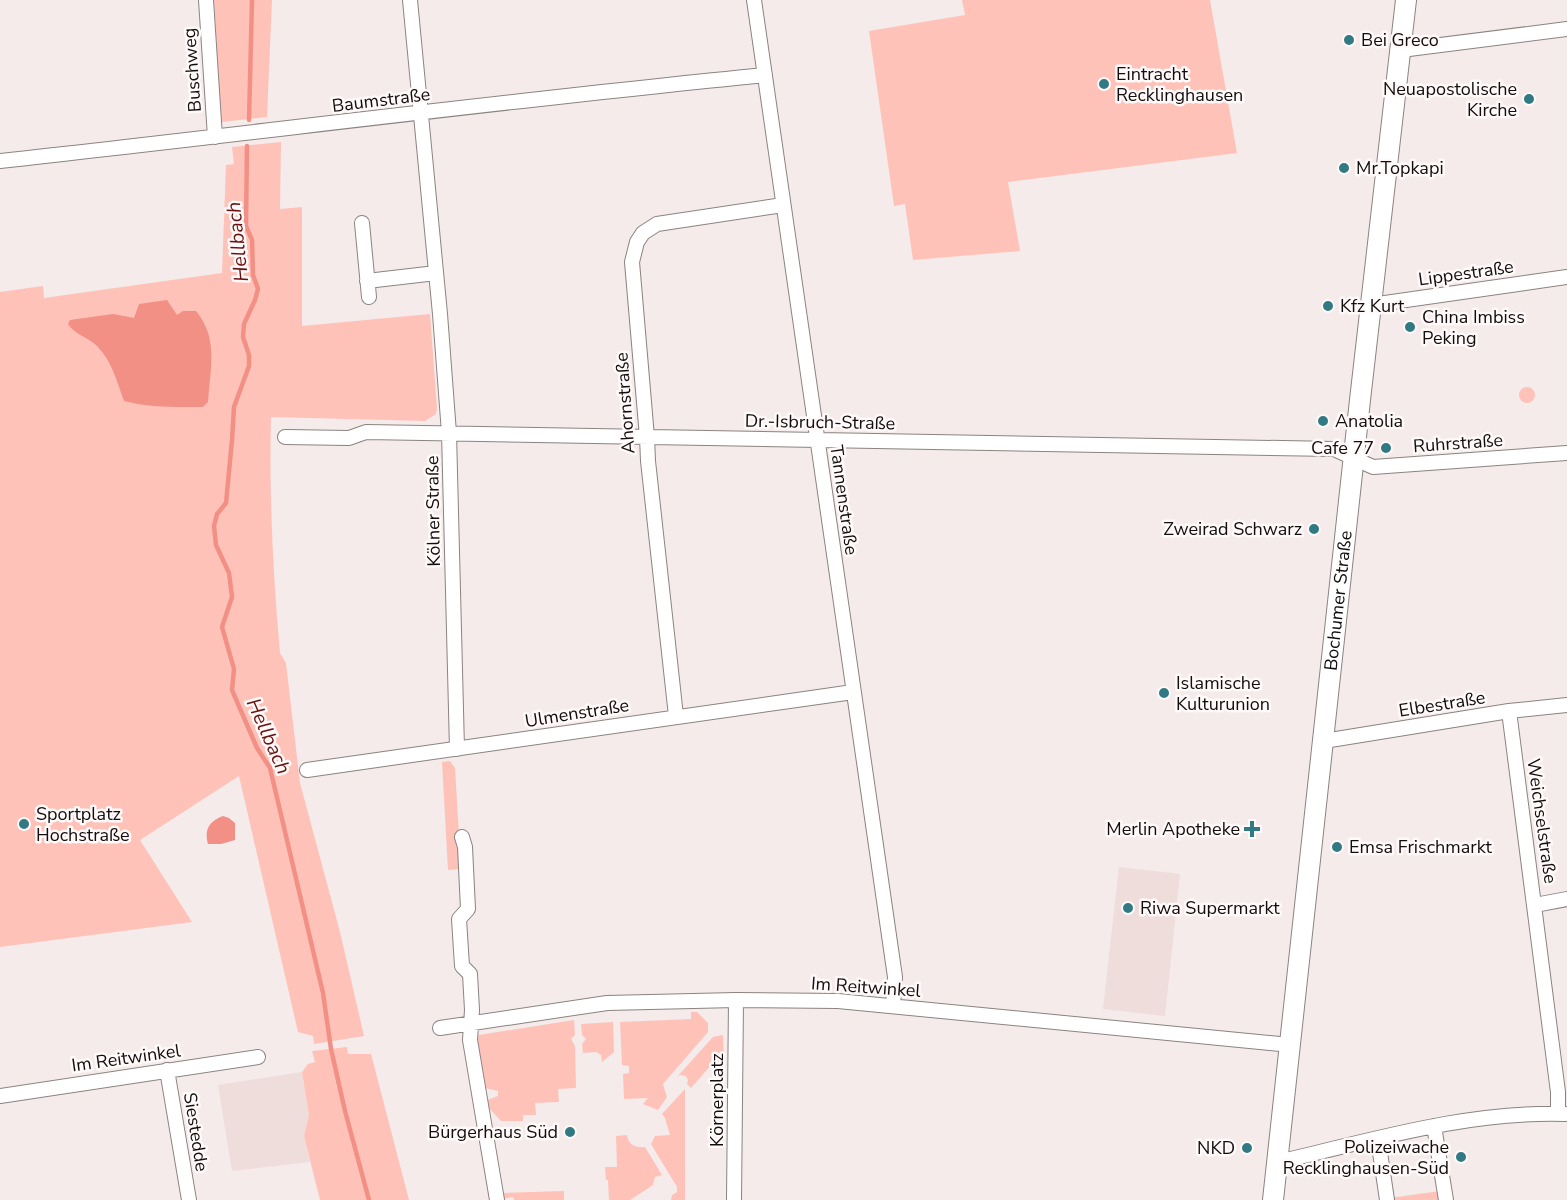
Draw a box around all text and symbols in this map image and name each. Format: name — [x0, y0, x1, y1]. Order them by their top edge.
street label: Buschweg — [177, 27, 207, 113]
place label: Bei Greco — [1361, 28, 1439, 52]
marker: Bei Greco — [1342, 33, 1356, 47]
place label: Eintracht Recklinghausen — [1116, 62, 1243, 107]
marker: Eintracht Recklinghausen — [1097, 77, 1111, 91]
place label: Neuapostolische Kirche — [1383, 77, 1517, 122]
street label: Baumstraße — [331, 82, 431, 118]
marker: Neuapostolische Kirche — [1522, 92, 1536, 106]
place label: Mr.Topkapi — [1356, 156, 1444, 180]
marker: Mr.Topkapi — [1337, 161, 1351, 175]
water label: Hellbach — [220, 200, 255, 283]
street label: Lippestraße — [1417, 254, 1515, 292]
place label: Kfz Kurt — [1340, 294, 1405, 318]
marker: Kfz Kurt — [1321, 299, 1335, 313]
place label: China Imbiss Peking — [1422, 305, 1525, 350]
marker: China Imbiss Peking — [1403, 320, 1417, 334]
street label: Ahornstraße — [609, 352, 641, 454]
street label: Dr.-Isbruch-Straße — [745, 409, 895, 435]
place label: Anatolia — [1335, 409, 1403, 433]
marker: Anatolia — [1316, 414, 1330, 428]
street label: Ruhrstraße — [1412, 428, 1504, 458]
place label: Cafe 77 — [1311, 436, 1374, 460]
marker: Cafe 77 — [1379, 441, 1393, 455]
street label: Tannenstraße — [824, 444, 864, 556]
street label: Kölner Straße — [420, 455, 446, 567]
place label: Zweirad Schwarz — [1163, 517, 1302, 541]
marker: Zweirad Schwarz — [1307, 522, 1321, 536]
street label: Bochumer Straße — [1319, 529, 1358, 672]
place label: Islamische Kulturunion — [1176, 671, 1270, 716]
street label: Elbestraße — [1397, 685, 1487, 723]
marker: Islamische Kulturunion — [1157, 686, 1171, 700]
street label: Ulmenstraße — [523, 693, 631, 733]
water label: Hellbach — [240, 694, 297, 779]
street label: Weichselstraße — [1521, 757, 1563, 885]
place label: Sportplatz Hochstraße — [36, 802, 130, 847]
marker: Sportplatz Hochstraße — [17, 817, 31, 831]
place label: Merlin Apotheke — [1106, 817, 1240, 841]
marker: Merlin Apotheke — [1245, 822, 1259, 836]
place label: Emsa Frischmarkt — [1349, 835, 1492, 859]
marker: Emsa Frischmarkt — [1330, 840, 1344, 854]
place label: Riwa Supermarkt — [1140, 896, 1280, 920]
marker: Riwa Supermarkt — [1121, 901, 1135, 915]
street label: Im Reitwinkel — [810, 971, 922, 1003]
street label: Im Reitwinkel — [70, 1038, 183, 1078]
street label: Körnerplatz — [705, 1053, 729, 1147]
street label: Siestedde — [178, 1091, 214, 1173]
place label: Bürgerhaus Süd — [428, 1120, 558, 1144]
marker: Bürgerhaus Süd — [563, 1125, 577, 1139]
place label: Polizeiwache Recklinghausen-Süd — [1283, 1135, 1449, 1180]
place label: NKD — [1197, 1136, 1235, 1160]
marker: NKD — [1240, 1141, 1254, 1155]
marker: Polizeiwache Recklinghausen-Süd — [1454, 1150, 1468, 1164]

